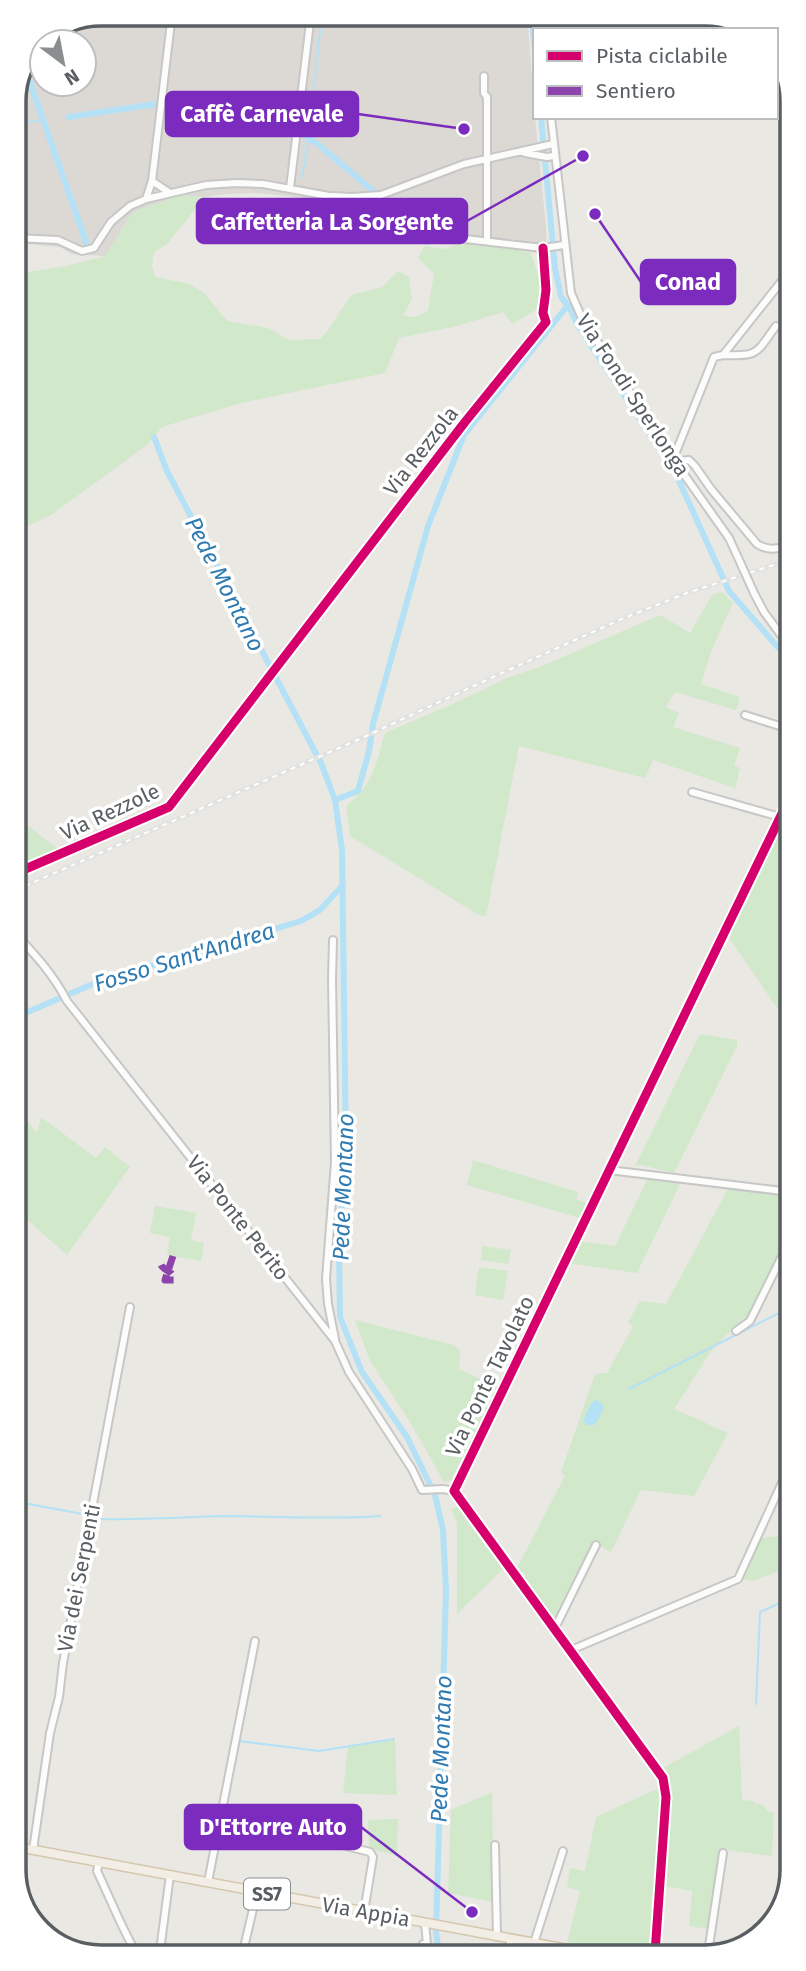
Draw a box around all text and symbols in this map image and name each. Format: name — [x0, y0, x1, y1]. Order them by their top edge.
north arrow — [28, 28, 98, 98]
legend — [533, 28, 778, 119]
text: Pista ciclabile — [596, 43, 728, 69]
text: N — [60, 64, 83, 90]
text: Sentiero — [596, 78, 676, 104]
callout: Caffè Carnevale — [166, 92, 358, 136]
text: Caffè Carnevale — [180, 100, 344, 128]
callout: Caffetteria La Sorgente — [197, 199, 467, 243]
text: Caffetteria La Sorgente — [211, 208, 454, 236]
callout: Conad — [641, 260, 735, 304]
text: Conad — [655, 268, 721, 296]
street label: Via Fondi Sperlonga — [571, 309, 695, 481]
street label: Via Rezzola — [378, 401, 464, 501]
water label: Pede Montano — [179, 512, 271, 656]
street label: Via Rezzole — [56, 778, 164, 846]
water label: Fosso Sant'Andrea — [90, 916, 278, 998]
water label: Pede Montano — [326, 1113, 360, 1261]
street label: Via Ponte Perito — [181, 1150, 295, 1286]
street label: Via Ponte Tavolato — [440, 1291, 540, 1461]
street label: Via dei Serpenti — [52, 1501, 106, 1655]
water label: Pede Montano — [424, 1675, 458, 1823]
callout: D'Ettorre Auto — [185, 1805, 361, 1849]
text: D'Ettorre Auto — [199, 1813, 347, 1841]
road number: SS7 — [244, 1878, 290, 1910]
street label: Via Appia — [320, 1891, 412, 1933]

